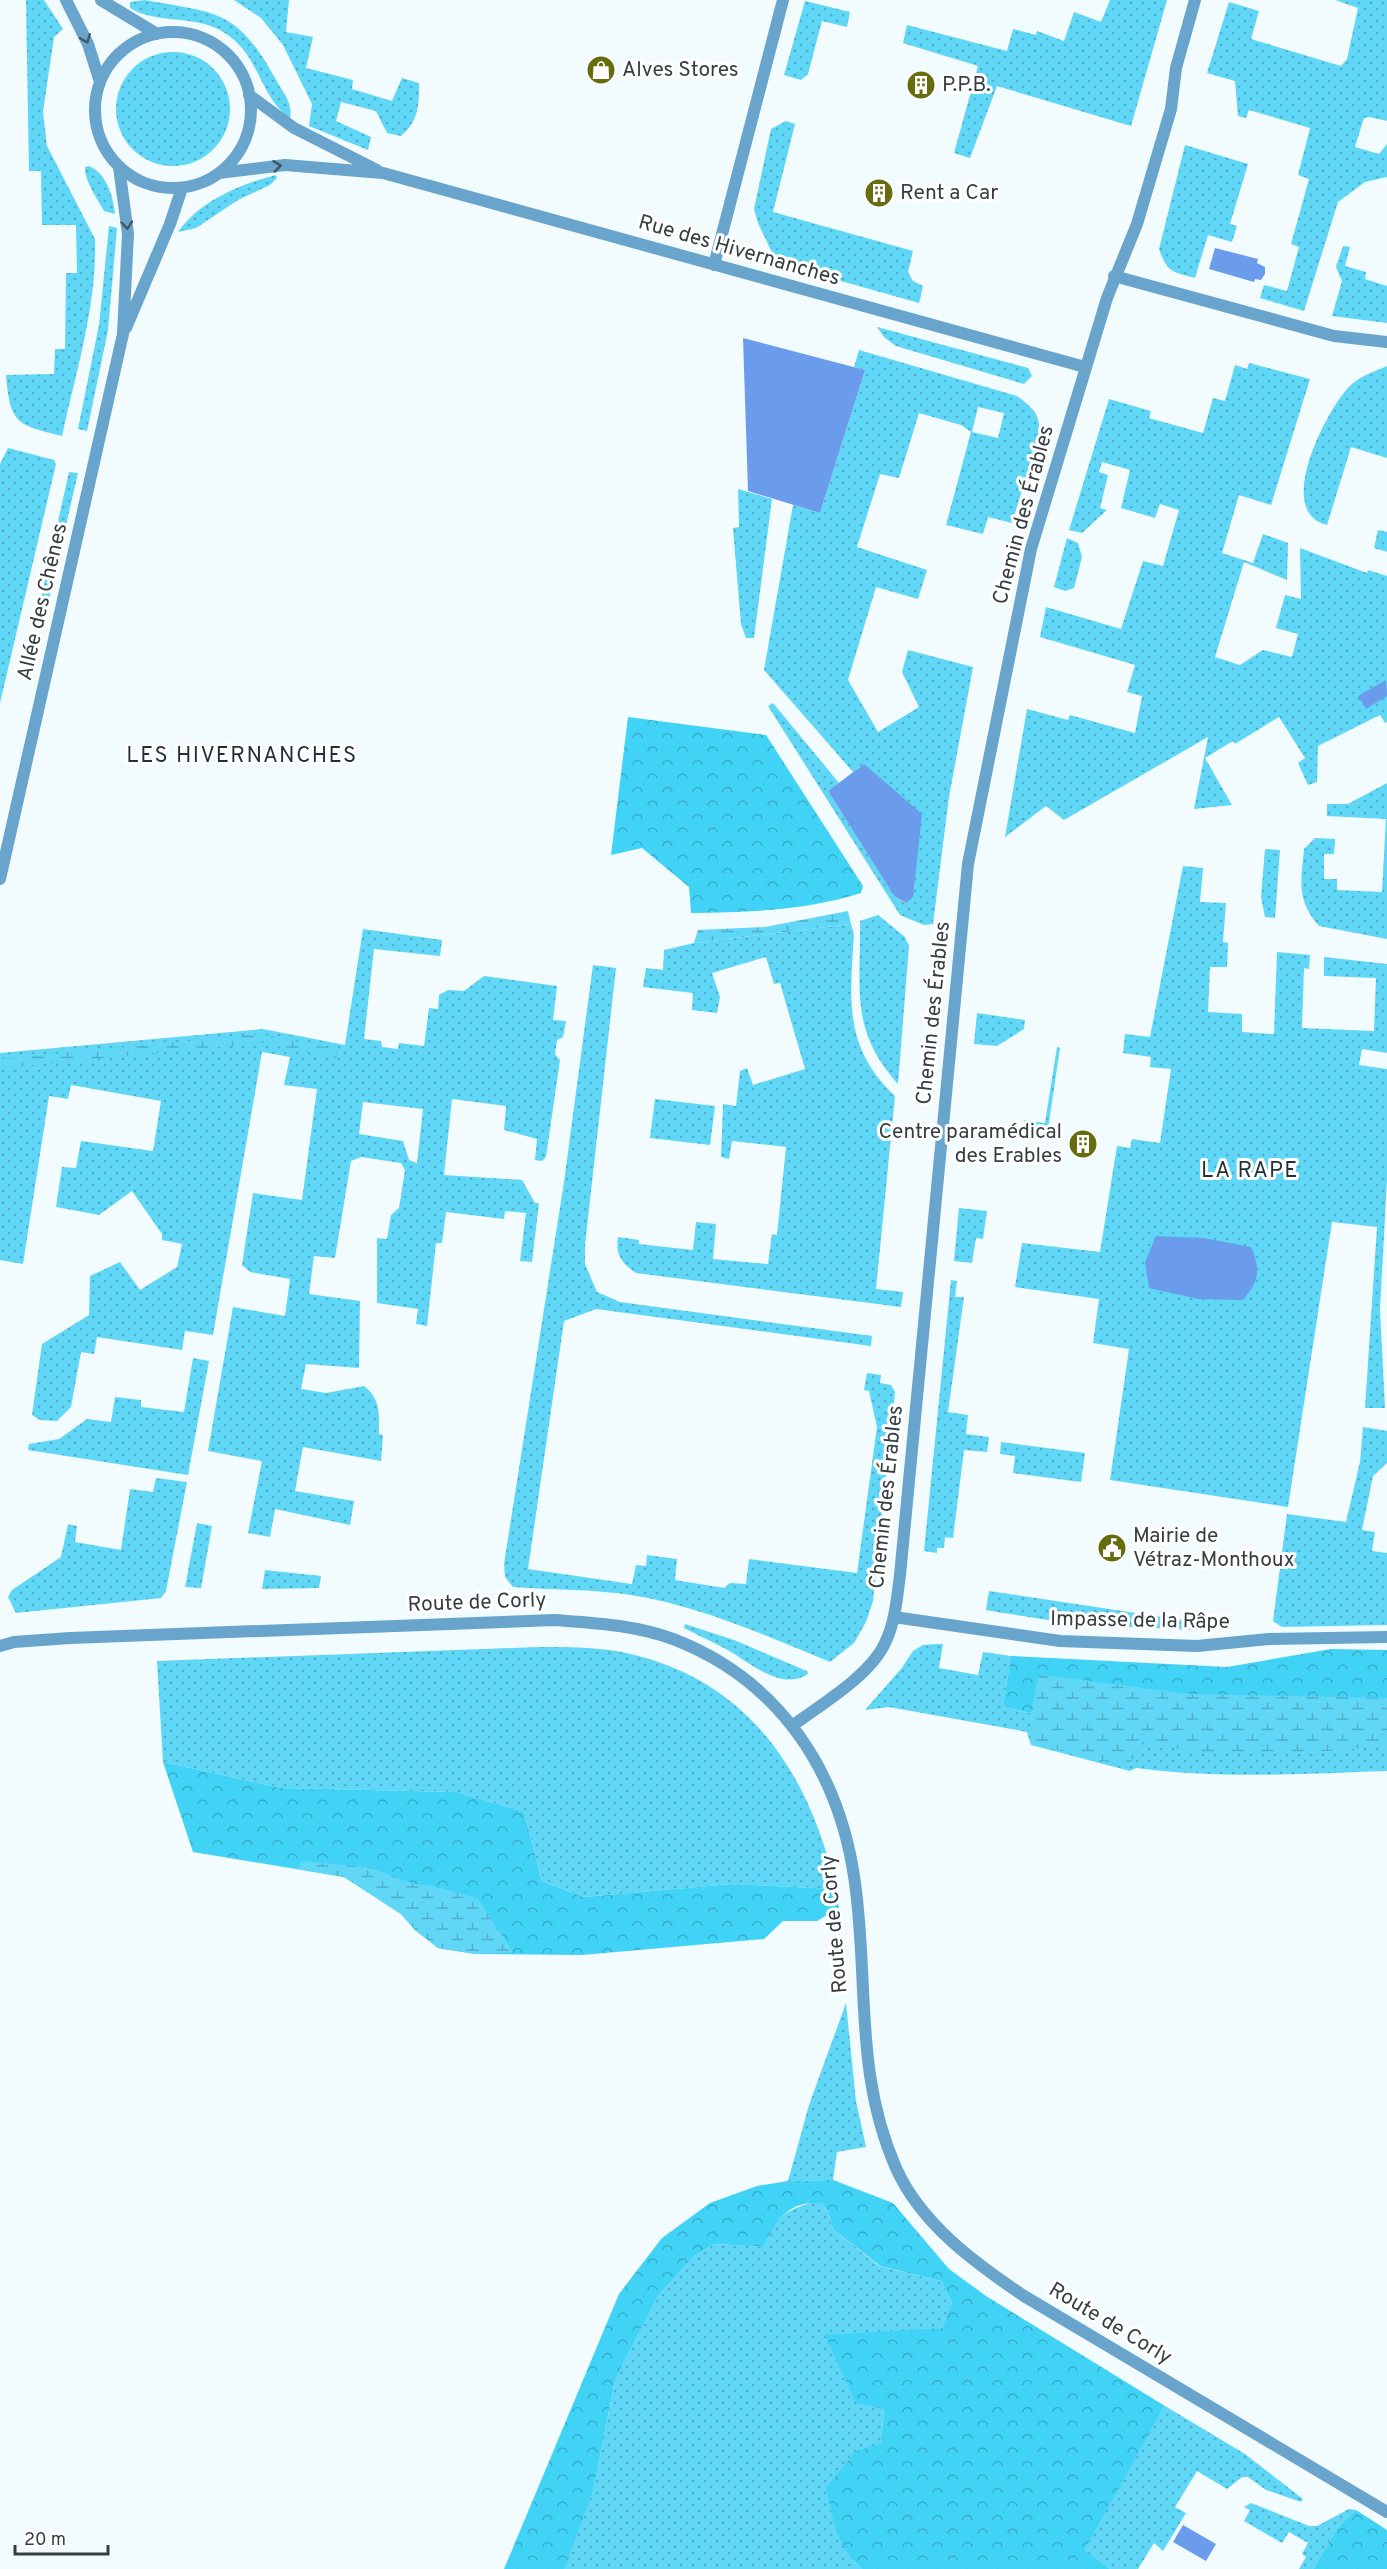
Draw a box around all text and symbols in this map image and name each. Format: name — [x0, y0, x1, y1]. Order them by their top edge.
one-way arrow — [79, 33, 91, 44]
shop icon: Alves Stores — [585, 54, 617, 86]
place label: Alves Stores — [622, 57, 739, 84]
building icon: P.P.B. — [905, 69, 937, 101]
place label: P.P.B. — [942, 72, 991, 99]
one-way arrow — [273, 160, 282, 173]
building icon: Rent a Car — [863, 177, 895, 209]
place label: Rent a Car — [900, 180, 998, 207]
street label: Rue des Hivernanches — [635, 209, 843, 293]
one-way arrow — [120, 220, 133, 229]
street label: Chemin des Érables — [986, 422, 1061, 608]
street label: Allée des Chênes — [12, 521, 74, 683]
district label: LES HIVERNANCHES — [126, 743, 358, 770]
street label: Chemin des Érables — [910, 920, 957, 1106]
place label: Centre paramédical des Erables — [878, 1119, 1062, 1170]
building icon: Centre paramédical des Erables — [1067, 1128, 1099, 1160]
district label: LA RAPE — [1201, 1158, 1299, 1185]
street label: Chemin des Érables — [863, 1404, 910, 1590]
place label: Mairie de Vétraz-Monthoux — [1133, 1523, 1295, 1574]
public building icon: Mairie de Vétraz-Monthoux — [1096, 1532, 1128, 1564]
street label: Route de Corly — [407, 1587, 547, 1619]
street label: Impasse de la Râpe — [1050, 1606, 1230, 1636]
street label: Route de Corly — [815, 1854, 855, 1994]
street label: Route de Corly — [1043, 2277, 1177, 2371]
scale bar — [15, 2518, 108, 2556]
text: 20 m — [24, 2529, 66, 2552]

